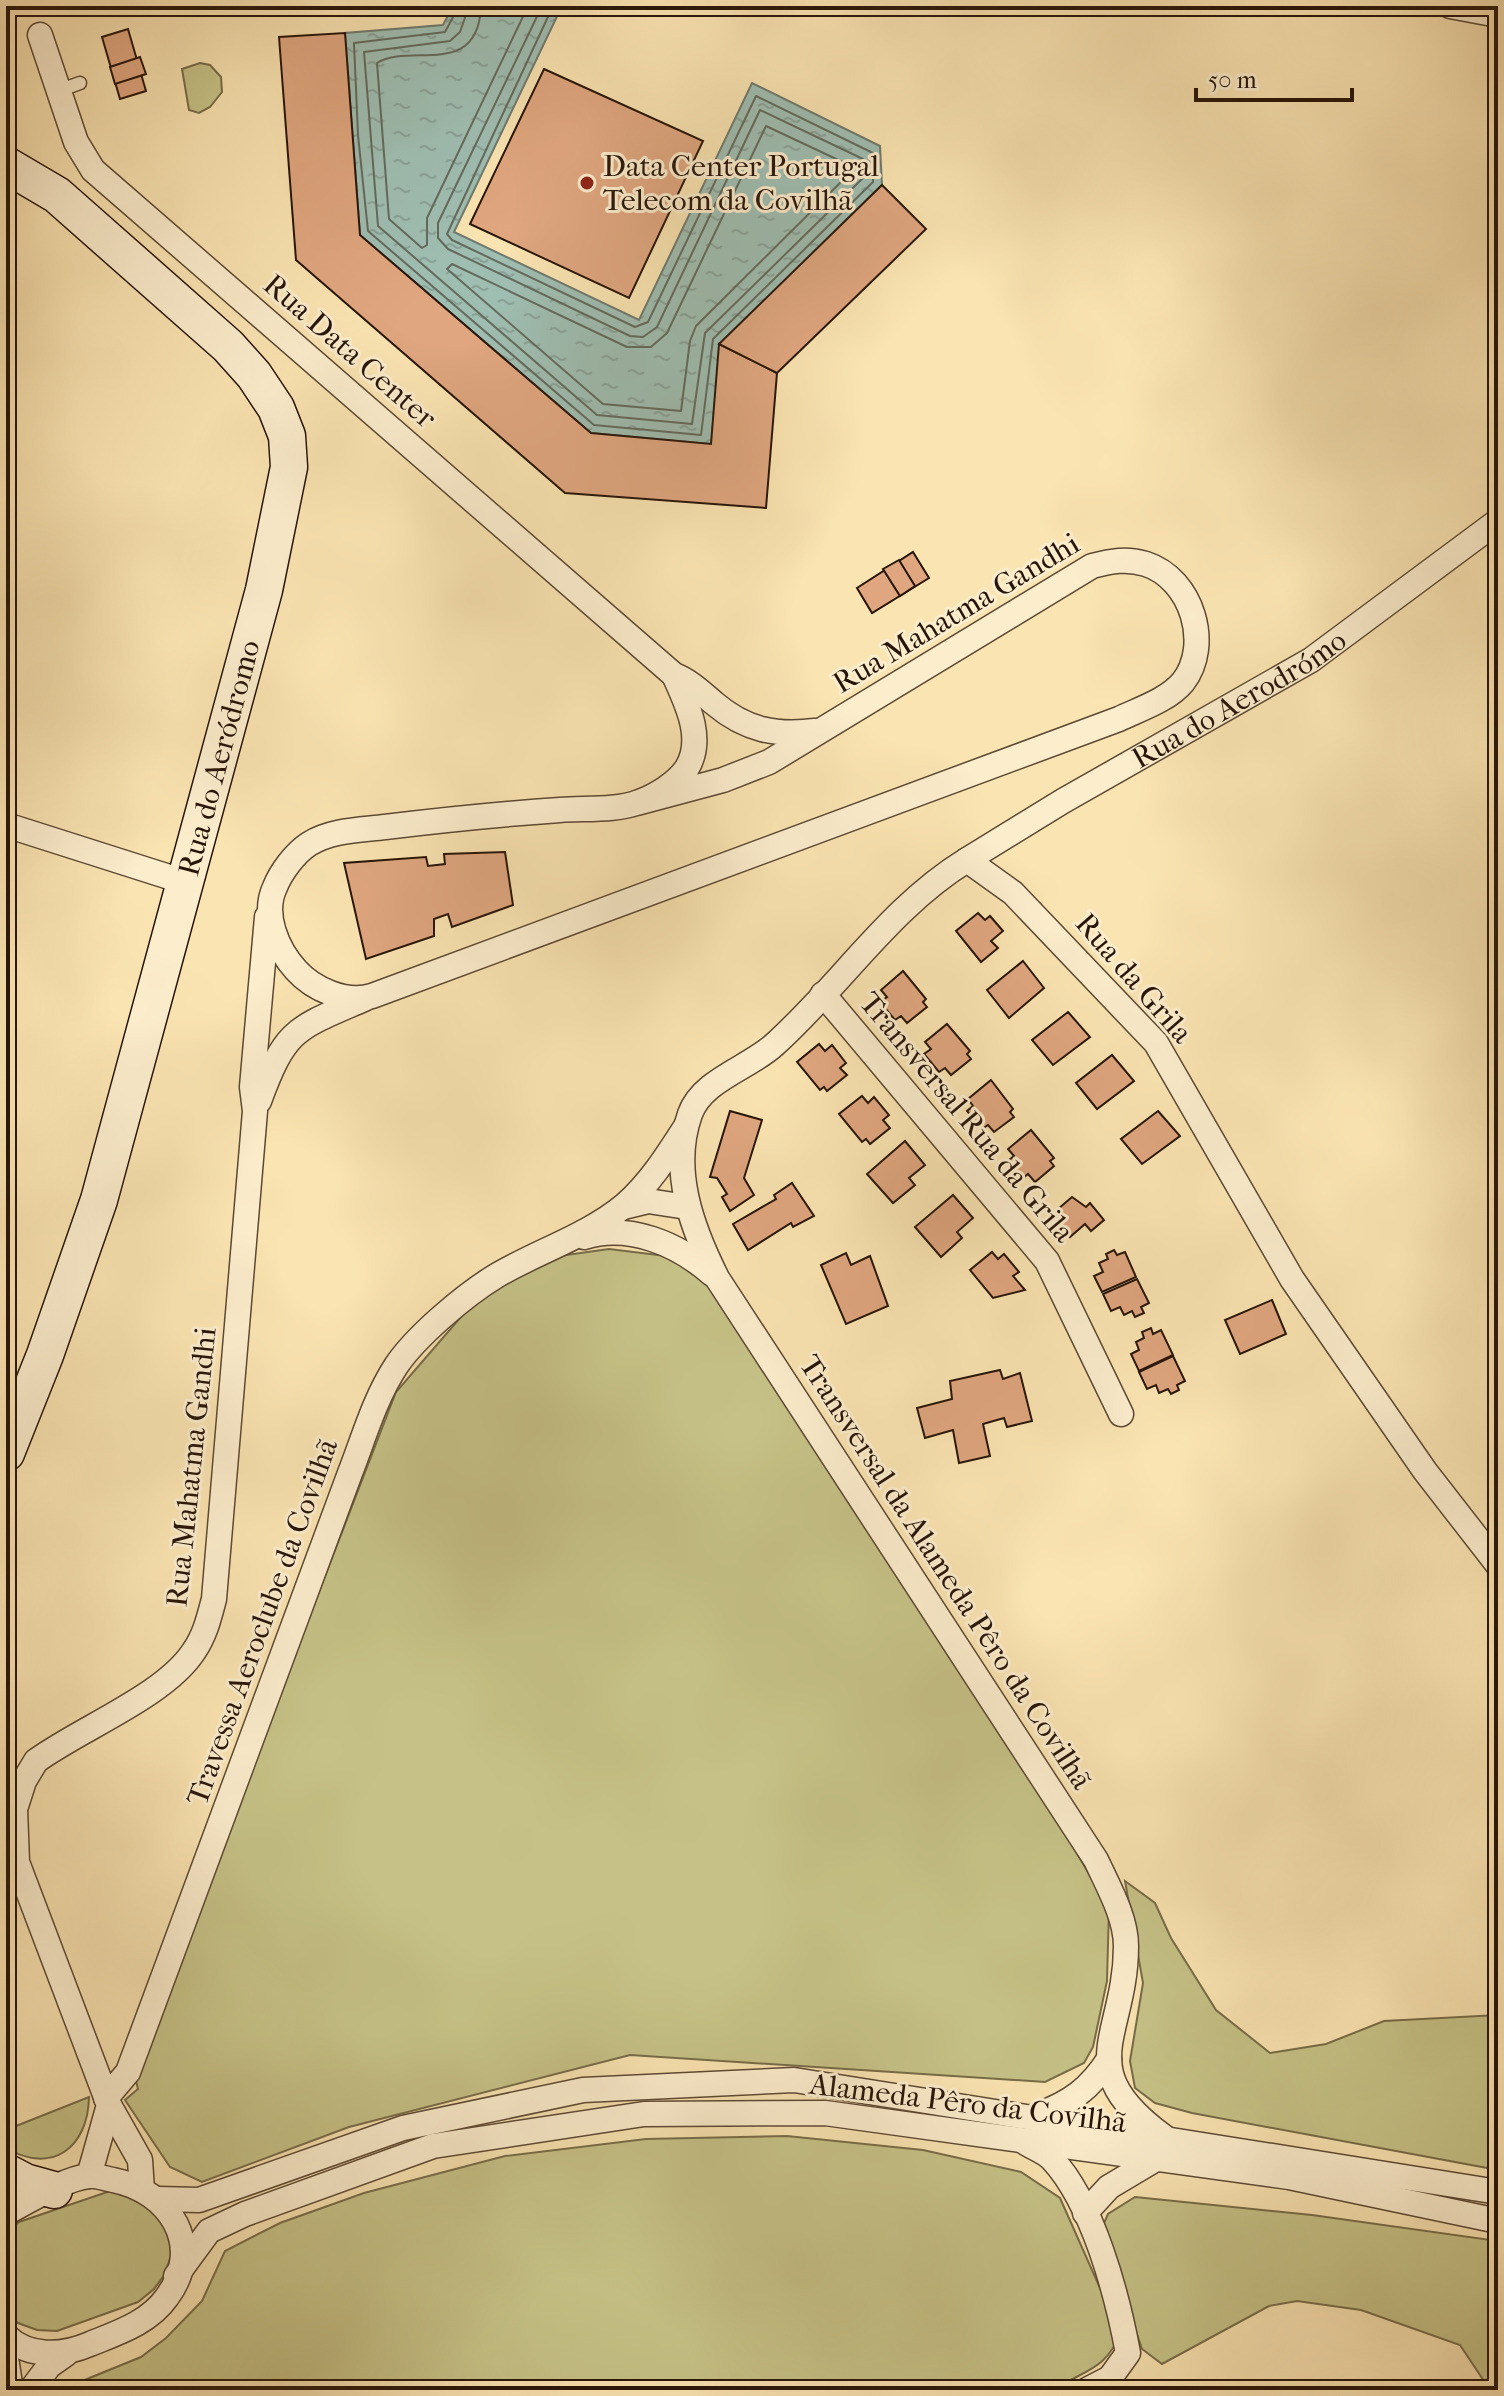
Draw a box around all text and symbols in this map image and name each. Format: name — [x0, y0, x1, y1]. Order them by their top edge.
scale bar — [1196, 52, 1352, 102]
text: 50 m — [1208, 66, 1257, 94]
place label: Data Center Portugal Telecom da Covilhã — [603, 149, 879, 218]
marker: Data Center Portugal Telecom da Covilhã — [578, 174, 596, 192]
street label: Rua Data Center — [256, 267, 443, 436]
street label: Rua Mahatma Gandhi — [827, 526, 1086, 701]
street label: Rua do Aerodrómo — [1126, 623, 1353, 776]
street label: Rua do Aeródromo — [171, 636, 268, 880]
street label: Rua da Grila — [1068, 906, 1200, 1051]
street label: Transversal Rua da Grila — [852, 985, 1082, 1250]
street label: Rua Mahatma Gandhi — [159, 1325, 224, 1609]
street label: Transversal da Alameda Pêro da Covilhã — [792, 1349, 1100, 1797]
street label: Travessa Aeroclube da Covilhã — [180, 1433, 346, 1810]
street label: Alameda Pêro da Covilhã — [807, 2067, 1129, 2140]

